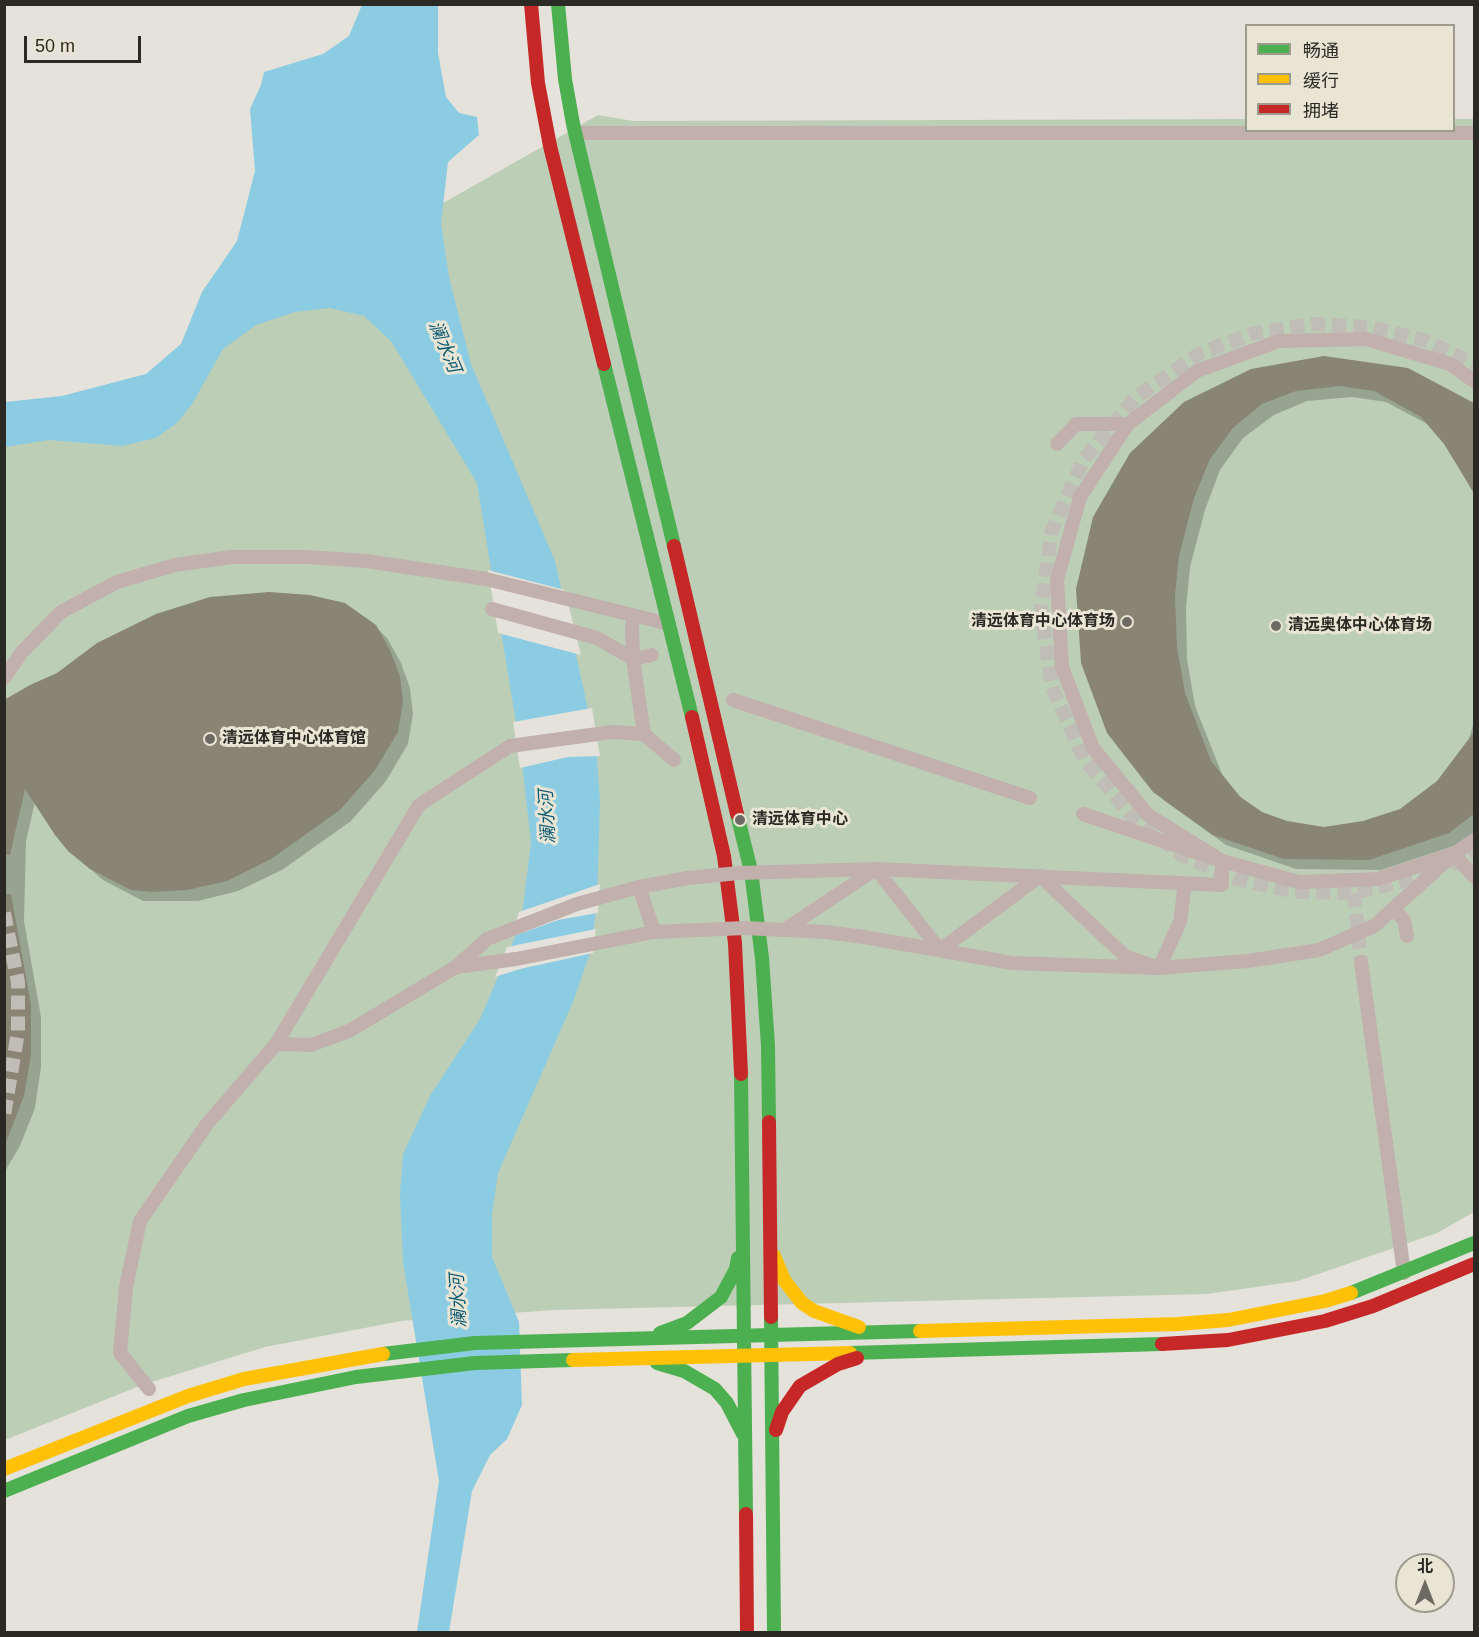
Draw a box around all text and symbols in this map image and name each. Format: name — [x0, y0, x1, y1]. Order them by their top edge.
scale bar — [27, 24, 144, 62]
legend — [1245, 24, 1455, 132]
text: 50 m — [35, 36, 75, 56]
text: 畅通 — [1303, 41, 1339, 61]
text: 缓行 — [1303, 71, 1339, 91]
text: 拥堵 — [1303, 101, 1339, 121]
water label: 澜水河 — [424, 318, 464, 376]
place label: 清远体育中心体育场 — [971, 612, 1115, 632]
marker: 清远体育中心体育场 — [1120, 615, 1134, 629]
place label: 清远奥体中心体育场 — [1288, 616, 1432, 636]
marker: 清远奥体中心体育场 — [1269, 619, 1283, 633]
place label: 清远体育中心体育馆 — [222, 729, 366, 749]
marker: 清远体育中心体育馆 — [203, 732, 217, 746]
water label: 澜水河 — [536, 789, 560, 845]
place label: 清远体育中心 — [752, 810, 848, 830]
marker: 清远体育中心 — [733, 813, 747, 827]
water label: 澜水河 — [447, 1273, 471, 1329]
north arrow — [1395, 1553, 1455, 1613]
text: 北 — [1417, 1558, 1433, 1575]

